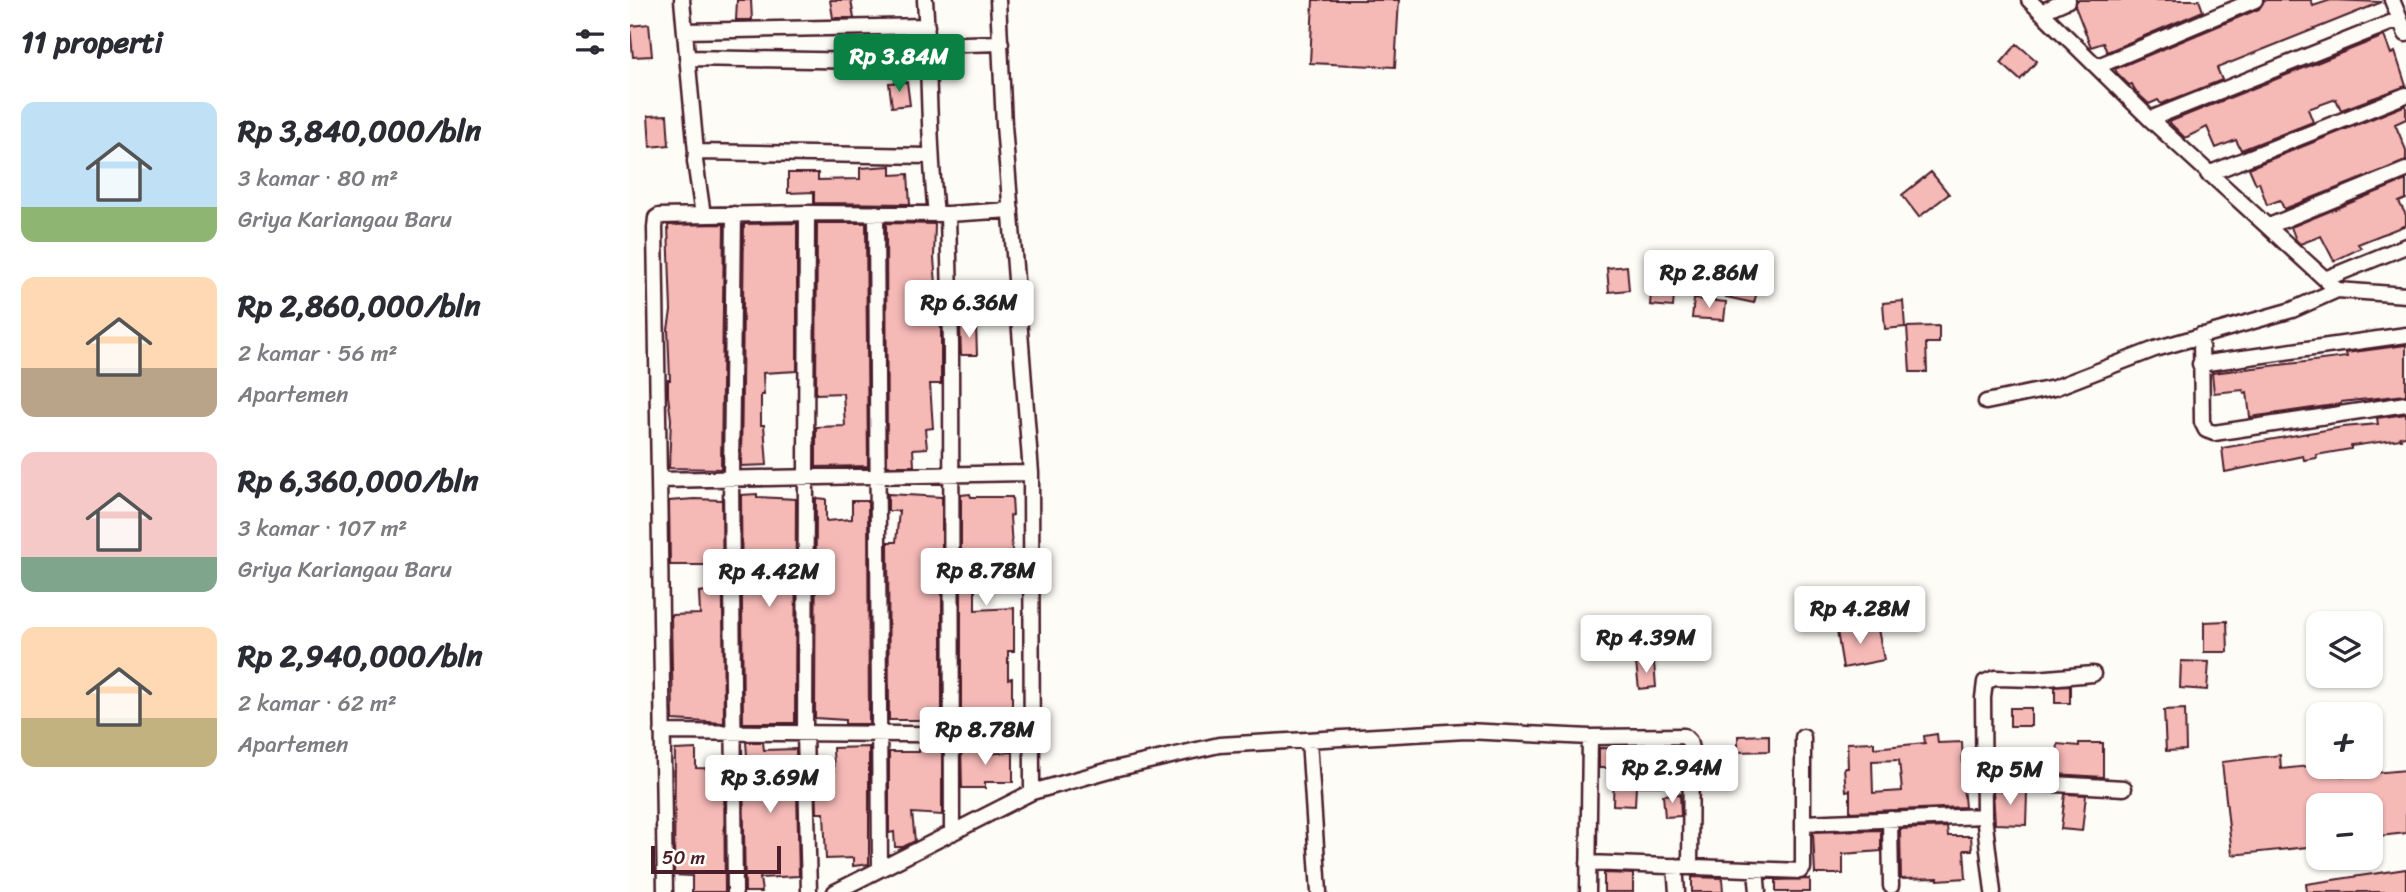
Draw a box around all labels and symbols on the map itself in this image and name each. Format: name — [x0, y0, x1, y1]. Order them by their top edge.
pin: Rp 3.84M — [827, 34, 971, 94]
pin: Rp 2.86M — [1637, 250, 1781, 310]
pin: Rp 6.36M — [897, 280, 1041, 340]
pin: Rp 8.78M — [914, 548, 1058, 608]
pin: Rp 4.42M — [697, 550, 841, 609]
pin: Rp 4.28M — [1788, 586, 1932, 646]
pin: Rp 4.39M — [1574, 616, 1718, 675]
pin: Rp 8.78M — [913, 708, 1057, 767]
pin: Rp 2.94M — [1600, 746, 1744, 805]
pin: Rp 5M — [1961, 748, 2059, 807]
pin: Rp 3.69M — [698, 756, 842, 815]
scale bar — [651, 843, 780, 875]

